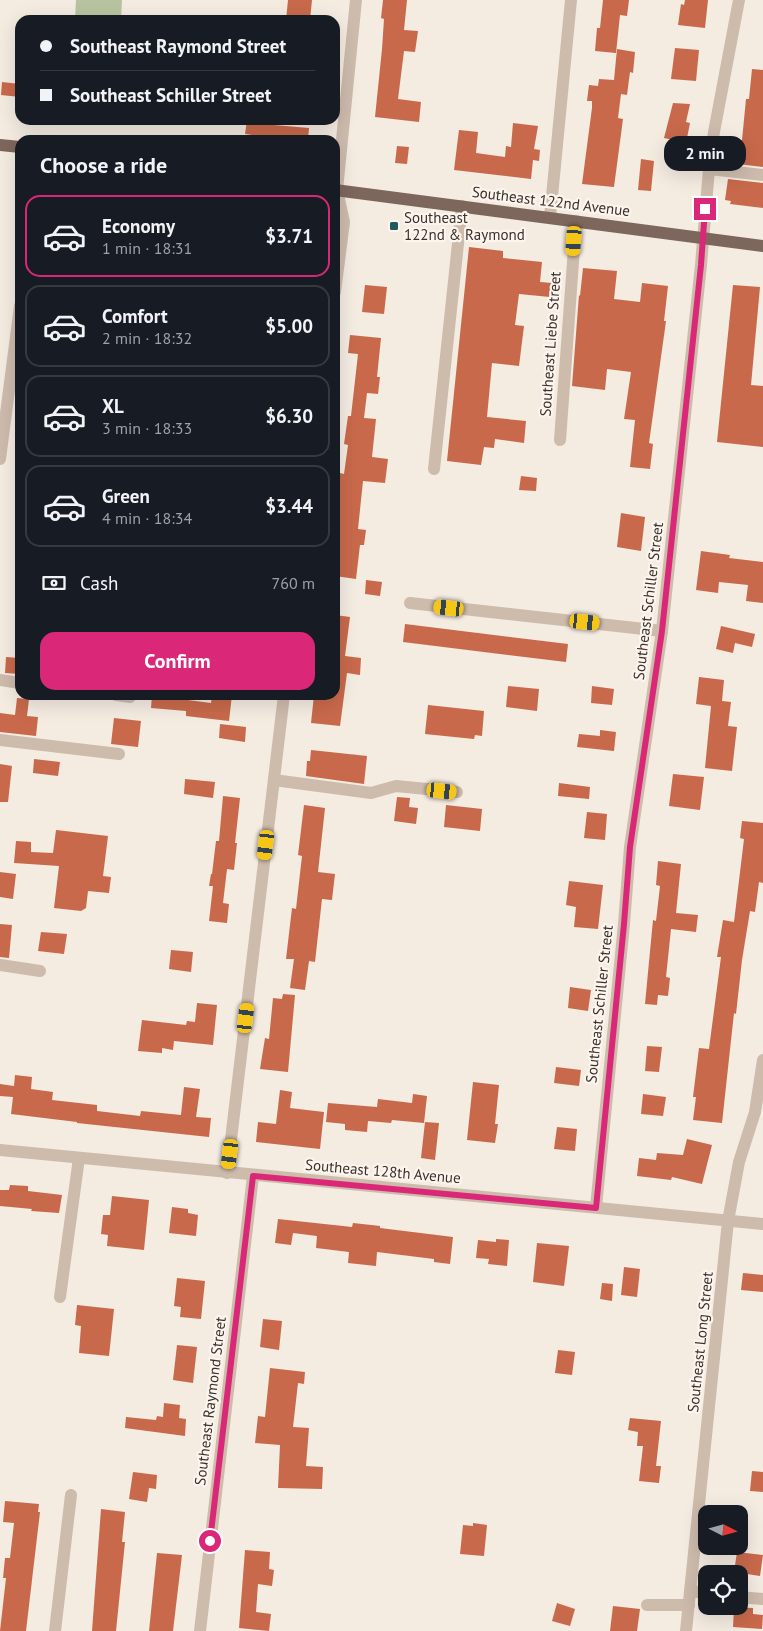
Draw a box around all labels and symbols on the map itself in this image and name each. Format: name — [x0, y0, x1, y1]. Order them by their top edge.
callout: 2 min — [664, 136, 746, 172]
street label: Southeast 122nd Avenue — [471, 182, 631, 220]
route end — [694, 198, 716, 220]
place label: Southeast 122nd & Raymond — [404, 208, 525, 244]
marker: Southeast 122nd & Raymond — [388, 220, 400, 232]
car — [565, 226, 582, 256]
street label: Southeast Liebe Street — [535, 271, 565, 417]
street label: Southeast Schiller Street — [629, 521, 667, 681]
car — [433, 599, 464, 617]
car — [569, 613, 600, 631]
car — [426, 782, 457, 800]
car — [256, 829, 275, 861]
street label: Southeast Schiller Street — [581, 924, 617, 1084]
car — [236, 1002, 255, 1034]
car — [220, 1138, 239, 1170]
street label: Southeast 128th Avenue — [304, 1155, 462, 1187]
street label: Southeast Long Street — [683, 1271, 717, 1413]
street label: Southeast Raymond Street — [190, 1316, 230, 1486]
north arrow — [698, 1505, 748, 1555]
route start — [199, 1530, 221, 1552]

